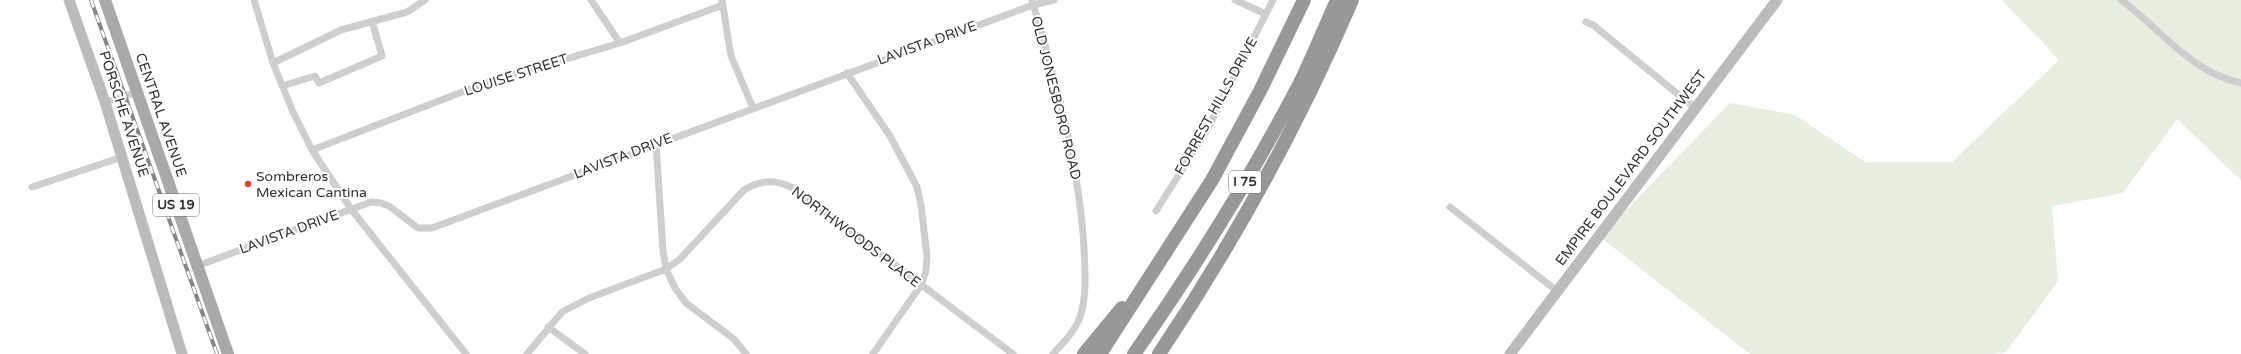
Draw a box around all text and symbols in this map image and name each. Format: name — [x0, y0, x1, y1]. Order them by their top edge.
street label: OLD JONESBORO ROAD — [1027, 14, 1085, 182]
street label: LAVISTA DRIVE — [875, 17, 979, 69]
street label: FORREST HILLS DRIVE — [1171, 34, 1261, 178]
street label: PORSCHE AVENUE — [96, 49, 152, 179]
street label: LOUISE STREET — [462, 50, 571, 100]
street label: CENTRAL AVENUE — [132, 51, 190, 179]
street label: EMPIRE BOULEVARD SOUTHWEST — [1552, 67, 1710, 269]
street label: LAVISTA DRIVE — [571, 129, 675, 183]
place label: Sombreros Mexican Cantina — [256, 168, 367, 201]
road number: I 75 — [1229, 171, 1261, 193]
marker: Sombreros Mexican Cantina — [243, 179, 253, 189]
street label: NORTHWOODS PLACE — [788, 183, 924, 291]
road number: US 19 — [153, 194, 199, 216]
street label: LAVISTA DRIVE — [237, 206, 341, 258]

